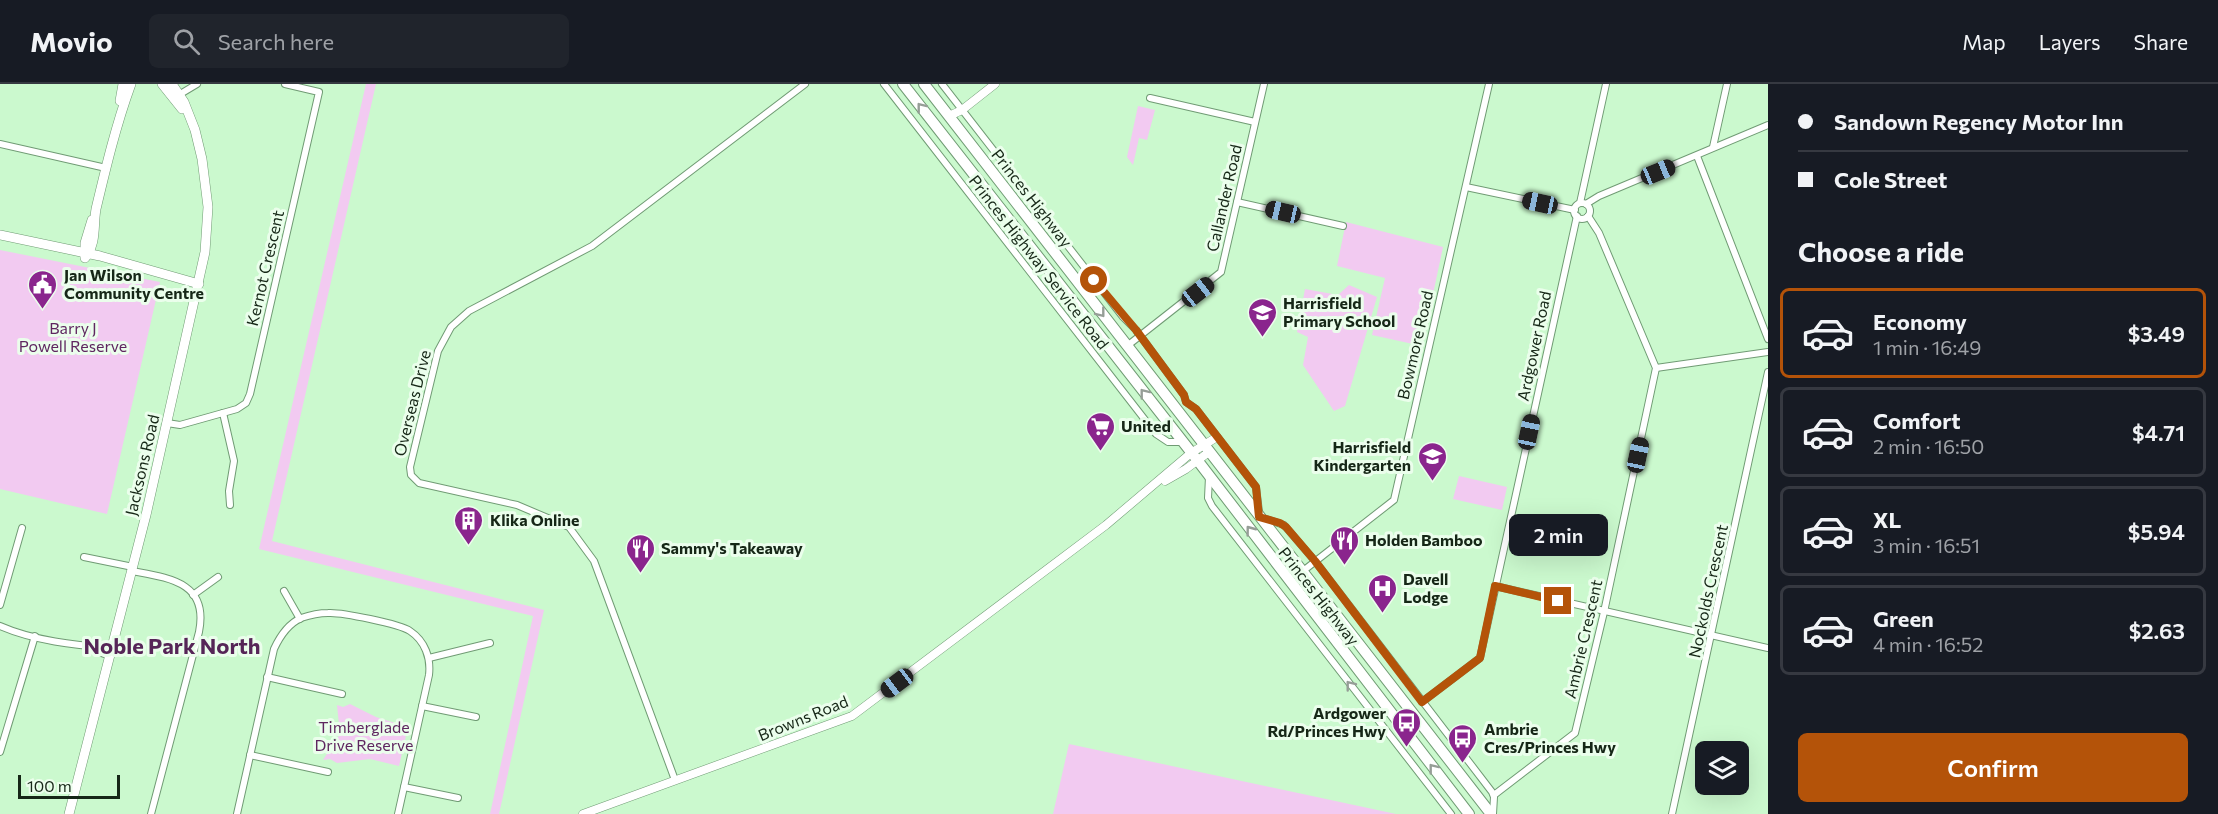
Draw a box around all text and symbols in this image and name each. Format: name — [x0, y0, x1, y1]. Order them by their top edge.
search box — [149, 14, 569, 68]
text: Movio — [30, 24, 113, 58]
icon: search — [170, 25, 203, 58]
text: Search here — [218, 28, 334, 55]
text: Map — [1962, 29, 2006, 54]
text: Layers — [2039, 29, 2101, 54]
text: Share — [2134, 29, 2188, 54]
one-way arrow — [917, 103, 928, 114]
text: Sandown Regency Motor Inn — [1834, 108, 2124, 135]
street label: Callander Road — [1202, 142, 1245, 253]
street label: Princes Highway — [988, 145, 1077, 251]
car — [1638, 157, 1678, 187]
text: Cole Street — [1834, 166, 1947, 193]
street label: Princes Highway Service Road — [966, 171, 1113, 353]
car — [1521, 190, 1559, 216]
car — [1263, 199, 1303, 225]
street label: Kernot Crescent — [242, 208, 287, 328]
text: Choose a ride — [1798, 235, 1964, 268]
place label: Jan Wilson Community Centre — [64, 265, 204, 302]
route start — [1080, 266, 1107, 293]
public building icon: Jan Wilson Community Centre — [27, 268, 59, 310]
car — [1178, 274, 1218, 310]
street label: Bowmore Road — [1393, 289, 1436, 401]
street label: Ardgower Road — [1513, 289, 1554, 403]
place label: Harrisfield Primary School — [1283, 293, 1395, 330]
school or university icon: Harrisfield Primary School — [1246, 296, 1278, 338]
one-way arrow — [1094, 306, 1105, 317]
icon: car — [1801, 306, 1855, 360]
text: Economy — [1873, 308, 1967, 335]
park label: Barry J Powell Reserve — [19, 318, 127, 355]
text: $3.49 — [2128, 320, 2185, 347]
text: 1 min · 16:49 — [1873, 335, 1981, 359]
street label: Overseas Drive — [389, 348, 434, 458]
one-way arrow — [1140, 389, 1151, 400]
icon: car — [1801, 405, 1855, 459]
text: Comfort — [1873, 407, 1961, 434]
supermarket icon: United — [1084, 410, 1116, 452]
street label: Jacksons Road — [121, 412, 162, 517]
car — [1516, 413, 1542, 451]
place label: United — [1121, 416, 1171, 435]
text: $4.71 — [2132, 419, 2185, 446]
text: 2 min · 16:50 — [1873, 434, 1984, 458]
car — [1625, 436, 1651, 474]
place label: Harrisfield Kindergarten — [1314, 437, 1411, 474]
school or university icon: Harrisfield Kindergarten — [1416, 440, 1448, 482]
building icon: Klika Online — [453, 504, 485, 546]
icon: car — [1801, 504, 1855, 558]
text: XL — [1873, 506, 1901, 533]
place label: Klika Online — [490, 510, 579, 529]
callout: 2 min — [1508, 514, 1608, 556]
text: $5.94 — [2128, 518, 2185, 545]
street label: Nockolds Crescent — [1684, 522, 1731, 659]
text: 2 min — [1534, 523, 1583, 547]
restaurant icon: Holden Bamboo — [1328, 524, 1360, 566]
one-way arrow — [1246, 526, 1257, 537]
place label: Holden Bamboo — [1365, 530, 1483, 549]
restaurant icon: Sammy's Takeaway — [624, 532, 656, 574]
text: 3 min · 16:51 — [1873, 533, 1980, 557]
place label: Sammy's Takeaway — [661, 538, 803, 557]
street label: Princes Highway — [1275, 543, 1364, 649]
place label: Davell Lodge — [1403, 569, 1448, 606]
hospital icon: Davell Lodge — [1366, 572, 1398, 614]
street label: Ambrie Crescent — [1560, 577, 1606, 700]
route end — [1544, 587, 1571, 614]
icon: car — [1801, 603, 1855, 657]
text: Green — [1873, 605, 1934, 632]
text: $2.63 — [2129, 617, 2185, 644]
district label: Noble Park North — [84, 632, 260, 659]
text: 4 min · 16:52 — [1873, 632, 1983, 656]
car — [877, 665, 917, 701]
one-way arrow — [1347, 680, 1358, 691]
street label: Browns Road — [755, 691, 851, 744]
place label: Ardgower Rd/Princes Hwy — [1267, 703, 1386, 740]
bus stop icon: Ardgower Rd/Princes Hwy — [1391, 706, 1423, 748]
park label: Timberglade Drive Reserve — [315, 717, 413, 754]
place label: Ambrie Cres/Princes Hwy — [1484, 719, 1616, 756]
bus stop icon: Ambrie Cres/Princes Hwy — [1447, 722, 1479, 764]
button: Confirm — [1798, 733, 2188, 802]
map controls — [1695, 741, 1749, 795]
button: layers — [1695, 741, 1749, 795]
one-way arrow — [1430, 763, 1441, 774]
scale bar — [18, 772, 120, 800]
text: 100 m — [27, 776, 72, 795]

